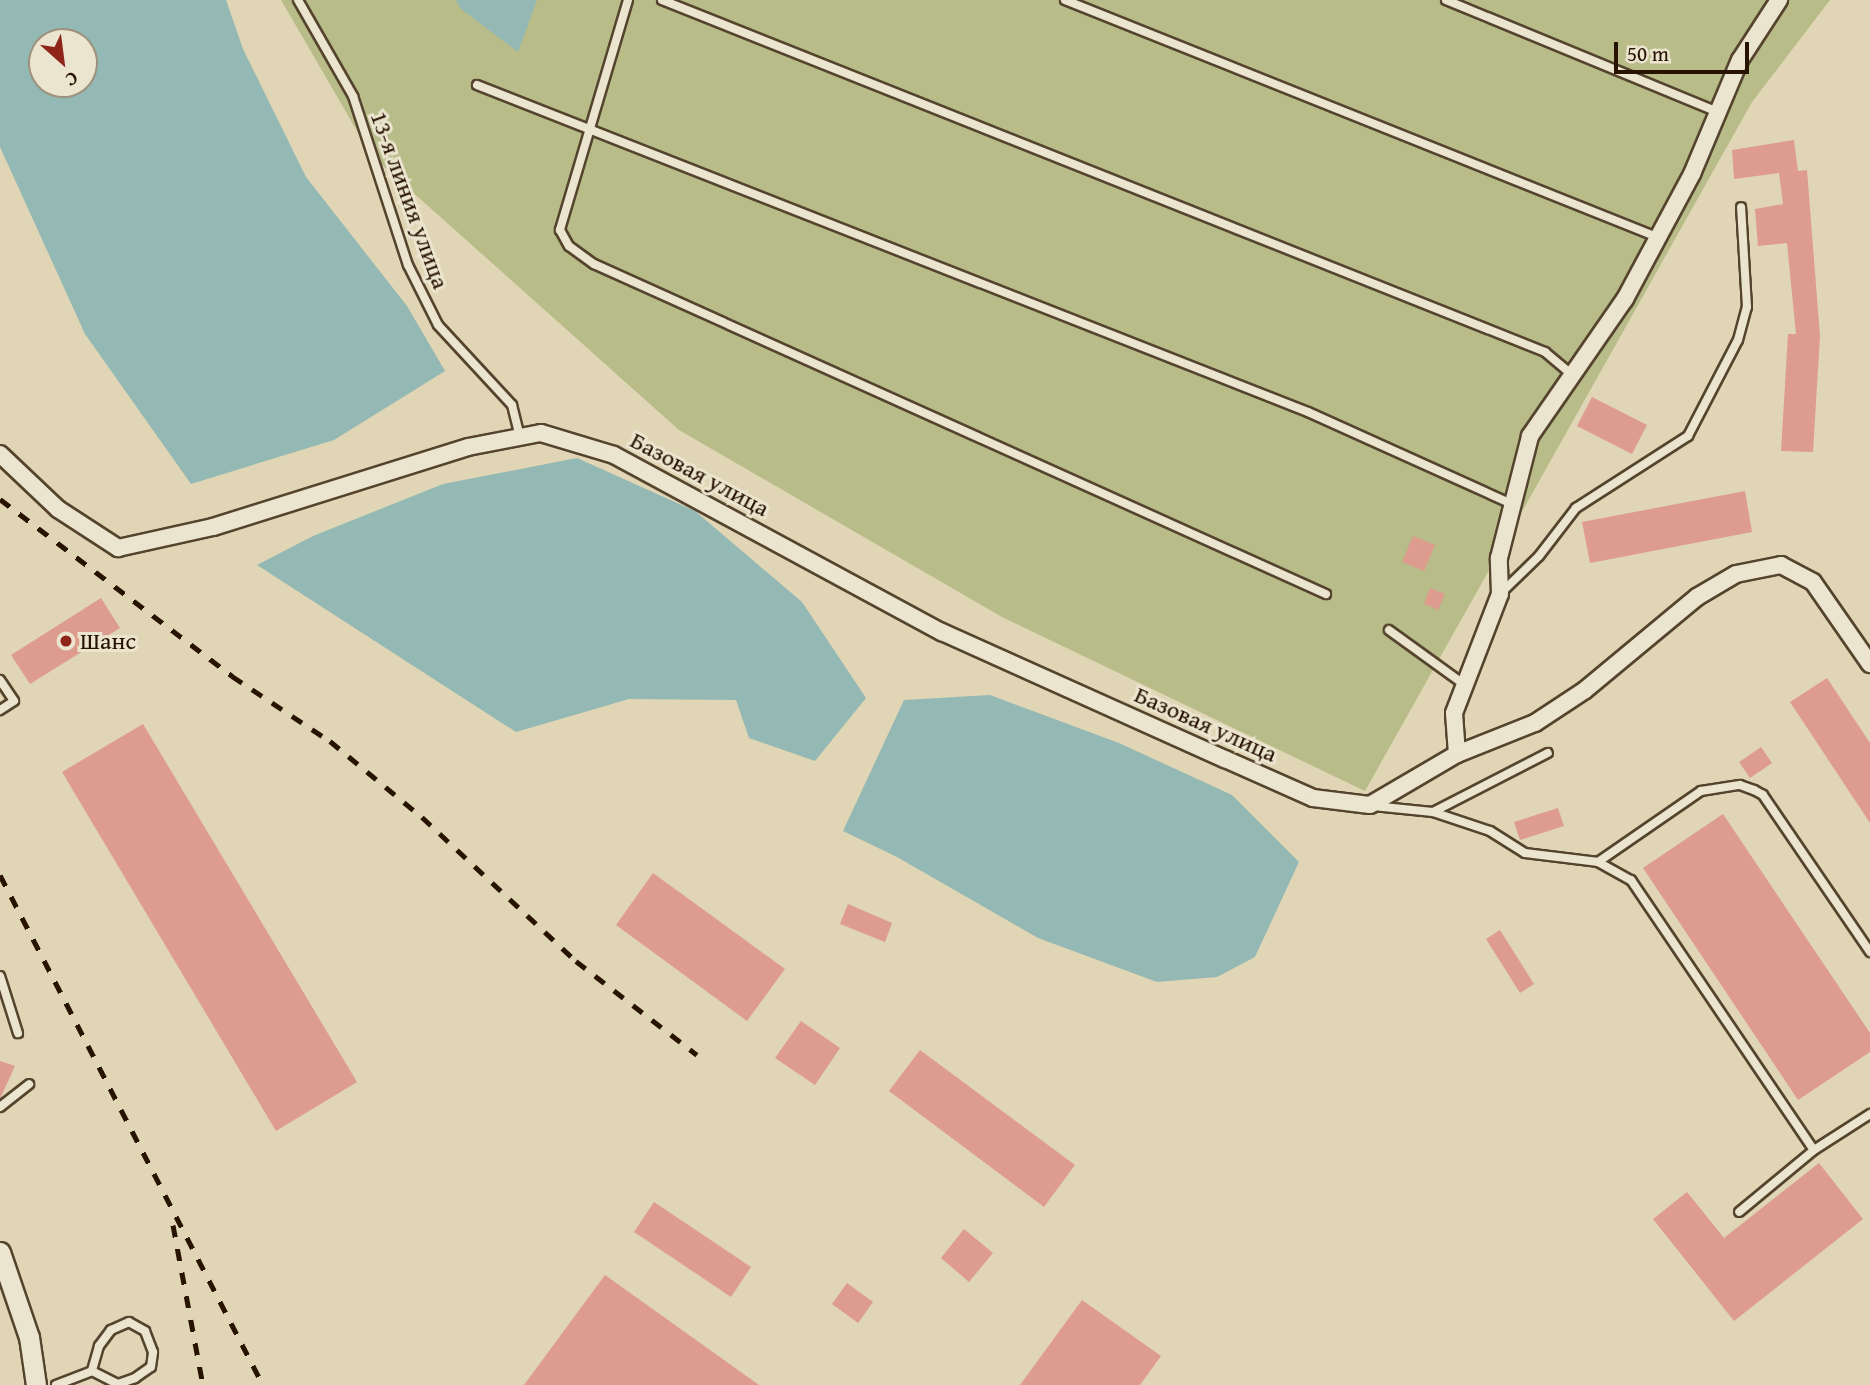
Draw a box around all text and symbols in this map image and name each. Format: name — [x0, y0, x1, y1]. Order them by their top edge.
north arrow — [28, 28, 98, 98]
scale bar — [1618, 28, 1753, 72]
text: 50 m — [1627, 38, 1669, 69]
text: С — [61, 65, 83, 95]
street label: 13-я линия улица — [365, 107, 455, 293]
street label: Базовая улица — [626, 425, 774, 523]
place label: Шанс — [80, 627, 136, 655]
marker: Шанс — [58, 633, 74, 649]
street label: Базовая улица — [1130, 680, 1282, 768]

